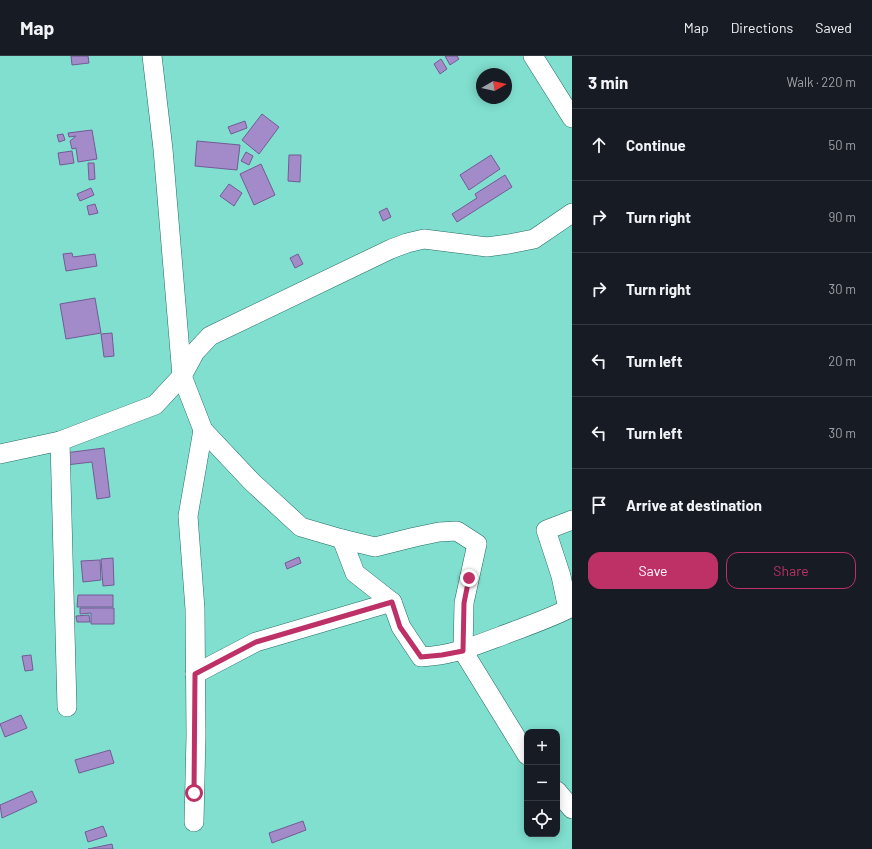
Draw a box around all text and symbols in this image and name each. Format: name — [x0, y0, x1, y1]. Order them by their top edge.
text: Map — [20, 16, 54, 39]
text: Map — [684, 19, 709, 36]
text: Directions — [731, 19, 793, 36]
text: Saved — [815, 19, 852, 36]
north arrow — [476, 68, 512, 104]
text: 3 min — [588, 72, 628, 92]
text: Walk · 220 m — [786, 74, 856, 90]
icon: ahead — [588, 134, 610, 156]
text: Continue — [626, 136, 686, 154]
text: 50 m — [829, 137, 856, 153]
icon: right — [588, 206, 610, 228]
text: Turn right — [626, 208, 691, 226]
text: 90 m — [829, 209, 856, 225]
icon: right — [588, 278, 610, 300]
text: Turn right — [626, 280, 691, 298]
text: 30 m — [829, 281, 856, 297]
icon: left — [588, 350, 610, 372]
text: Turn left — [626, 352, 682, 370]
text: 20 m — [828, 353, 856, 369]
icon: left — [588, 422, 610, 444]
text: Turn left — [626, 424, 682, 442]
text: 30 m — [829, 425, 856, 441]
icon: arrive — [588, 494, 610, 516]
text: Arrive at destination — [626, 496, 762, 514]
button: Save — [588, 552, 718, 589]
button: Share — [726, 552, 856, 589]
route end — [460, 569, 478, 587]
map controls — [524, 729, 560, 837]
button: + — [524, 729, 560, 765]
button: − — [524, 765, 560, 801]
route start — [185, 784, 203, 802]
button: locate — [524, 801, 560, 837]

